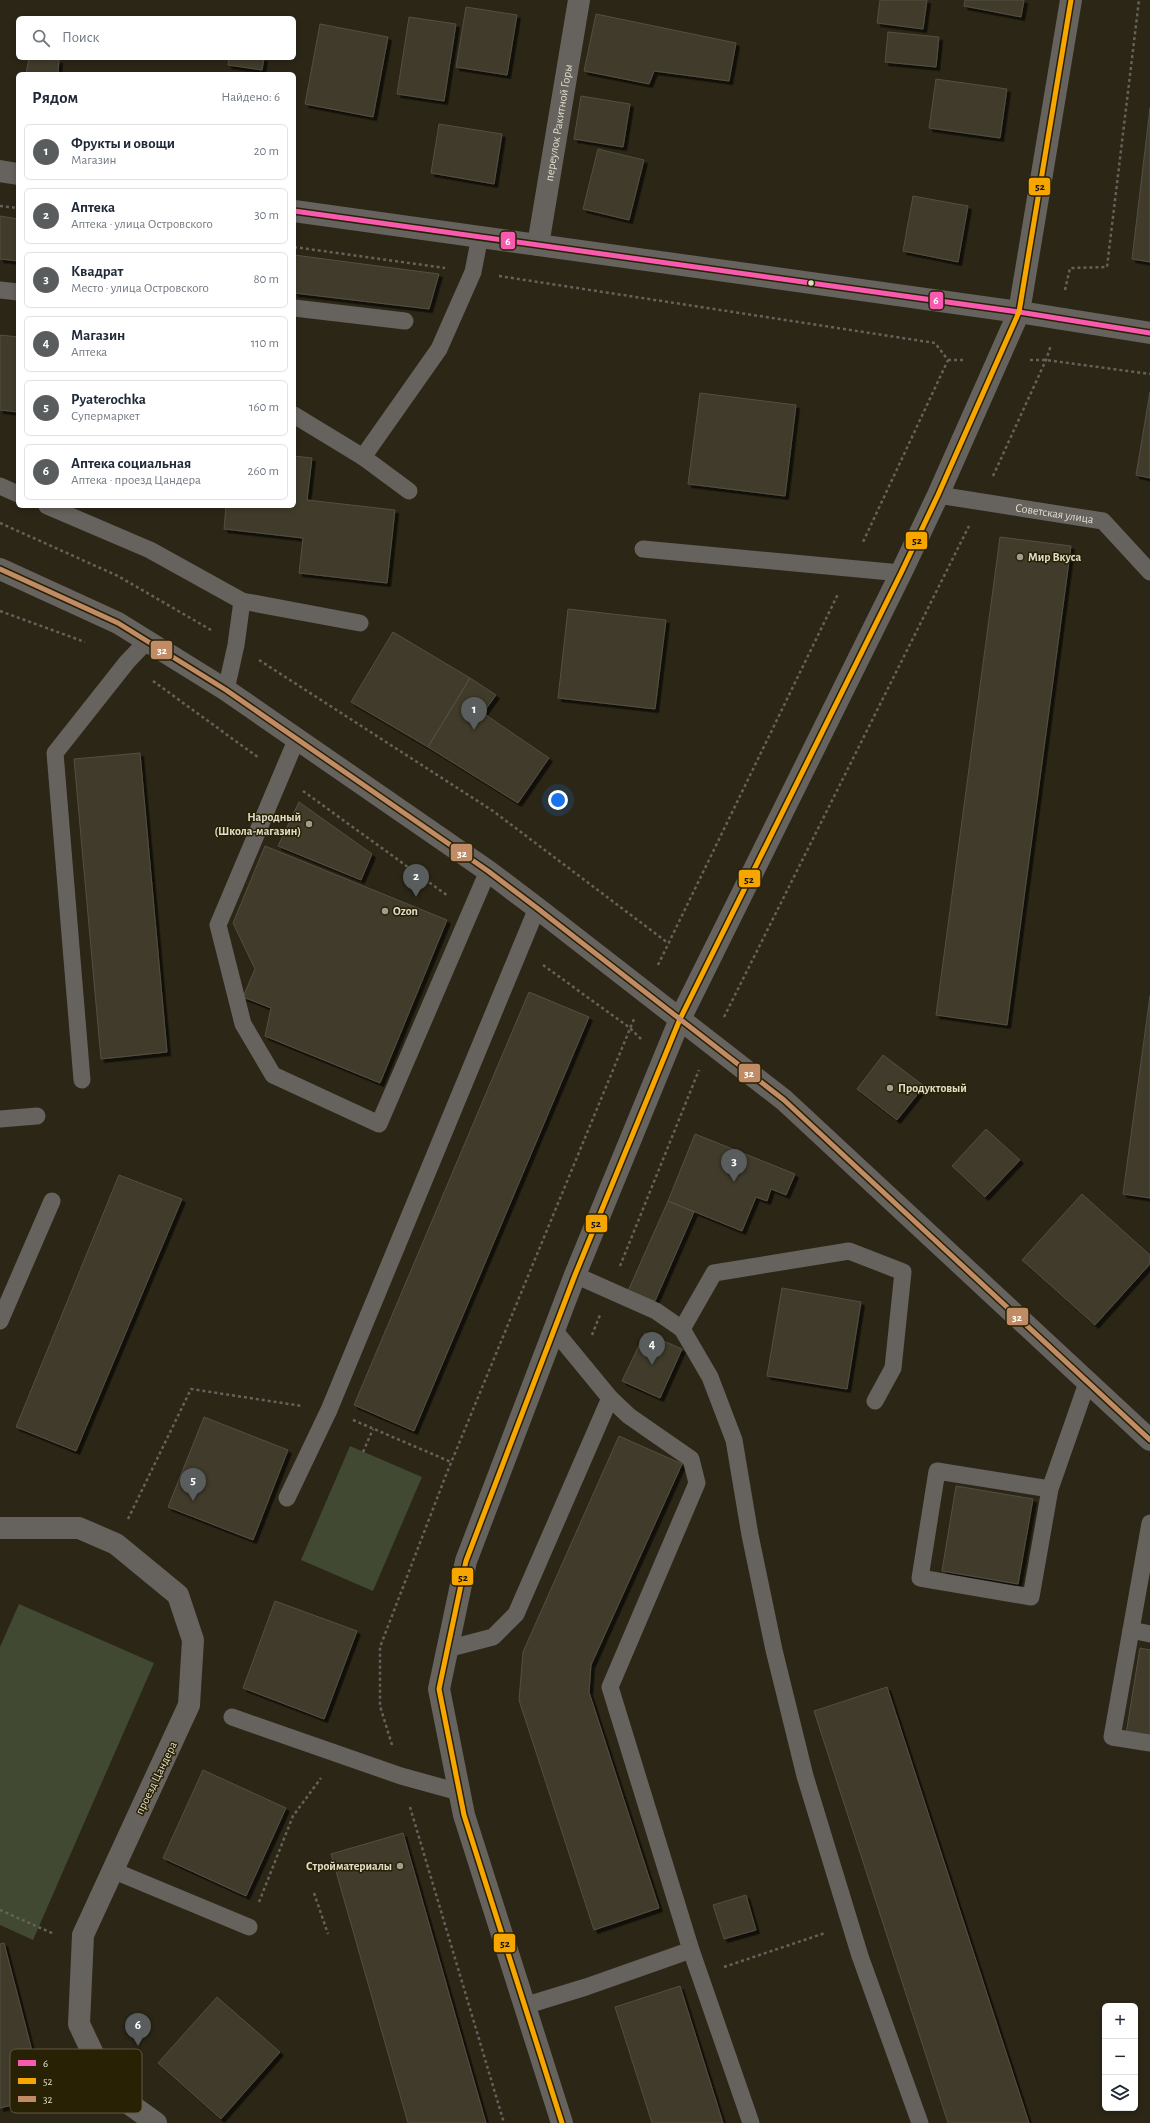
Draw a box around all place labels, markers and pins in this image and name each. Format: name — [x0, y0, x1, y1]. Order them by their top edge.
unlabelled marker — [806, 278, 816, 288]
place label: Мир Вкуса — [1028, 551, 1081, 564]
marker: Мир Вкуса — [1015, 552, 1025, 562]
pin: 1 — [461, 697, 487, 730]
place label: Народный (Школа-магазин) — [214, 811, 301, 838]
marker: Народный (Школа-магазин) — [304, 819, 314, 829]
pin: 2 — [403, 864, 429, 897]
place label: Ozon — [393, 905, 418, 917]
marker: Ozon — [380, 906, 390, 916]
place label: Продуктовый — [898, 1082, 967, 1095]
marker: Продуктовый — [885, 1083, 895, 1093]
pin: 3 — [721, 1149, 747, 1182]
pin: 4 — [639, 1332, 665, 1365]
pin: 5 — [180, 1468, 206, 1501]
place label: Стройматериалы — [306, 1860, 392, 1872]
marker: Стройматериалы — [395, 1861, 405, 1871]
pin: 6 — [125, 2013, 151, 2046]

